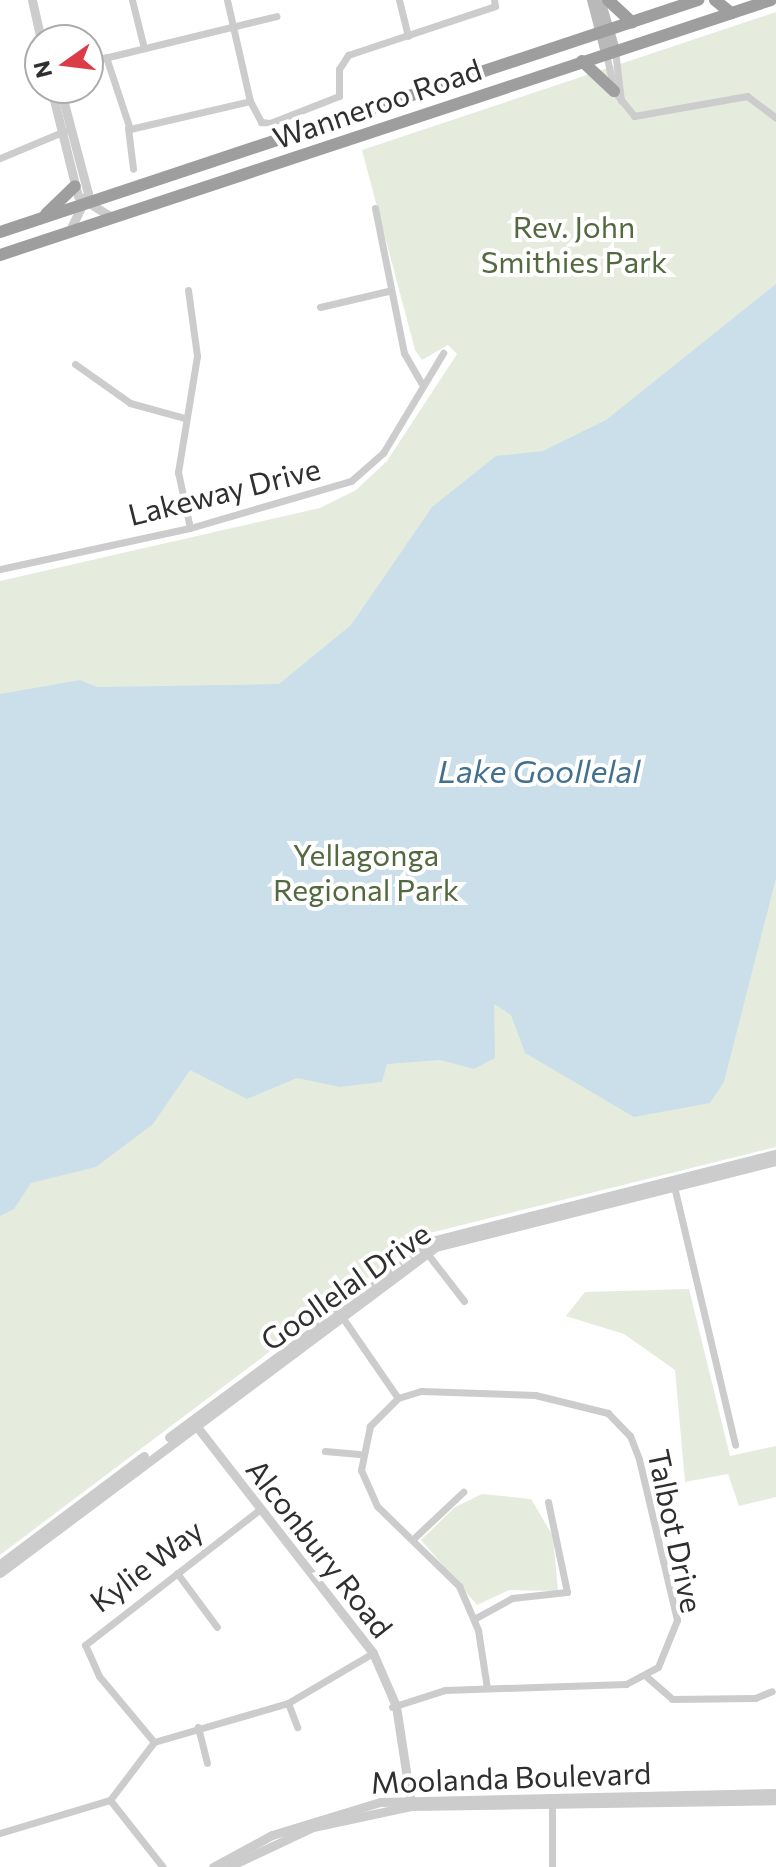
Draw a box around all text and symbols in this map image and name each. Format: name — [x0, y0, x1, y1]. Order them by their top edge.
north arrow — [24, 24, 104, 104]
street label: Wanneroo Road — [268, 50, 486, 156]
text: N — [27, 58, 57, 81]
park label: Rev. John Smithies Park — [481, 208, 667, 278]
street label: Lakeway Drive — [124, 450, 324, 532]
water label: Lake Goollelal — [438, 751, 640, 789]
park label: Yellagonga Regional Park — [273, 836, 459, 906]
street label: Goollelal Drive — [254, 1214, 436, 1358]
street label: Talbot Drive — [641, 1446, 711, 1616]
street label: Alconbury Road — [239, 1452, 401, 1644]
street label: Kylie Way — [83, 1511, 209, 1619]
street label: Moolanda Boulevard — [370, 1754, 652, 1800]

